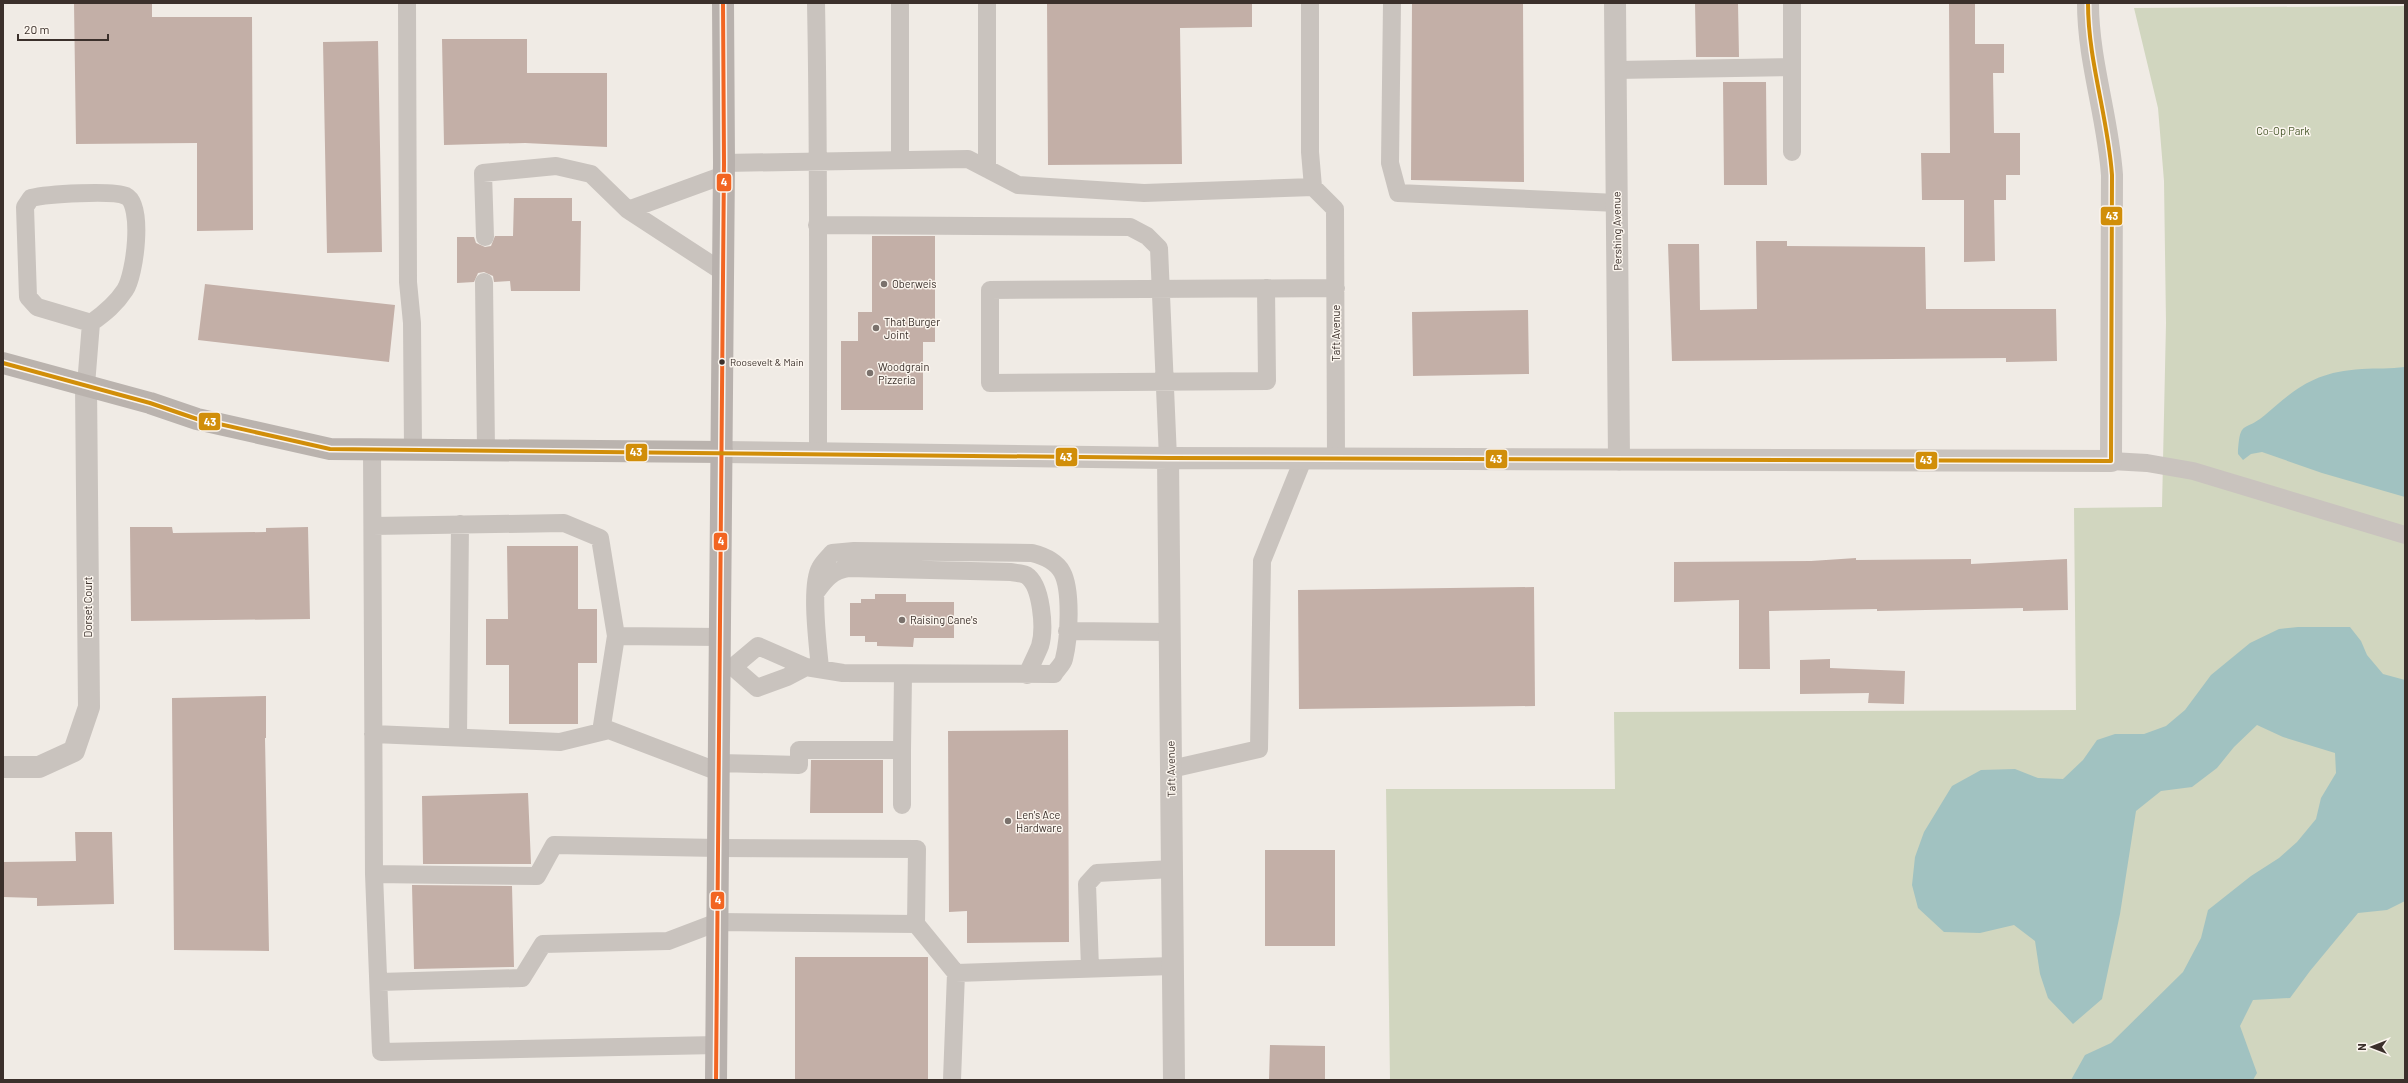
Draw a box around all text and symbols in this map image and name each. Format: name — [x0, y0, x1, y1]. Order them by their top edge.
scale bar — [18, 16, 108, 42]
text: 20 m — [24, 22, 50, 36]
park label: Co-Op Park — [2256, 124, 2310, 137]
line badge: 4 — [716, 173, 732, 192]
text: 4 — [721, 175, 728, 188]
street label: Pershing Avenue — [1609, 191, 1624, 271]
line badge: 43 — [2100, 206, 2123, 226]
text: 43 — [2106, 209, 2118, 222]
place label: Oberweis — [892, 277, 937, 290]
marker: Oberweis — [879, 279, 889, 289]
street label: Taft Avenue — [1329, 304, 1342, 361]
place label: That Burger Joint — [884, 315, 940, 341]
marker: That Burger Joint — [871, 323, 881, 333]
place label: Roosevelt & Main — [730, 356, 804, 368]
marker: Roosevelt & Main — [717, 357, 727, 367]
place label: Woodgrain Pizzeria — [878, 360, 929, 386]
marker: Woodgrain Pizzeria — [865, 368, 875, 378]
line badge: 43 — [198, 412, 221, 431]
text: 43 — [204, 415, 216, 428]
line badge: 43 — [625, 443, 648, 462]
text: 43 — [630, 445, 642, 458]
line badge: 43 — [1055, 447, 1078, 467]
line badge: 43 — [1485, 449, 1508, 469]
text: 43 — [1060, 450, 1072, 463]
line badge: 43 — [1915, 451, 1938, 470]
text: 43 — [1490, 452, 1502, 465]
text: 43 — [1920, 453, 1932, 466]
line badge: 4 — [713, 532, 728, 551]
text: 4 — [718, 534, 725, 547]
street label: Dorset Court — [81, 577, 94, 637]
place label: Raising Cane's — [910, 613, 977, 626]
marker: Raising Cane's — [897, 615, 907, 625]
street label: Taft Avenue — [1164, 740, 1177, 797]
place label: Len's Ace Hardware — [1016, 808, 1062, 834]
marker: Len's Ace Hardware — [1003, 816, 1013, 826]
line badge: 4 — [710, 891, 725, 910]
text: 4 — [715, 893, 722, 906]
north arrow — [2352, 1027, 2392, 1067]
text: N — [2355, 1043, 2368, 1051]

